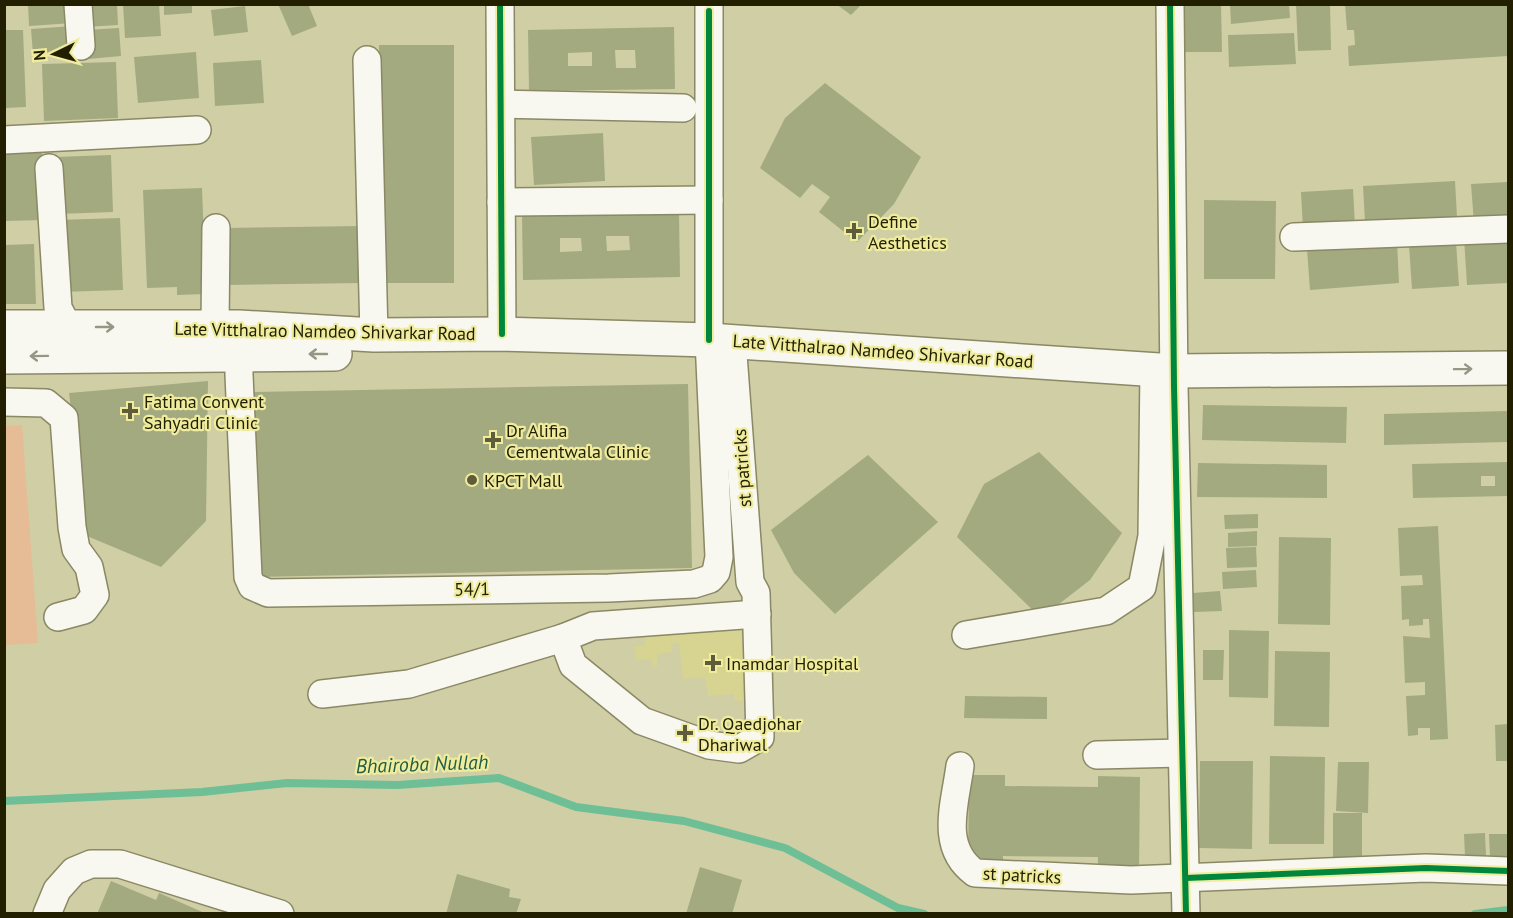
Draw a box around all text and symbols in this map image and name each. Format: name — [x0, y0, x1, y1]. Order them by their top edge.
north arrow — [24, 24, 84, 84]
text: N — [29, 49, 49, 61]
place label: Define Aesthetics — [868, 210, 947, 254]
marker: Define Aesthetics — [845, 222, 863, 240]
street label: Late Vitthalrao Namdeo Shivarkar Road — [174, 317, 476, 345]
one-way arrow — [94, 321, 114, 333]
street label: Late Vitthalrao Namdeo Shivarkar Road — [732, 329, 1034, 373]
one-way arrow — [309, 348, 329, 359]
one-way arrow — [30, 351, 50, 362]
one-way arrow — [1453, 363, 1473, 374]
place label: Fatima Convent Sahyadri Clinic — [144, 390, 264, 434]
marker: Fatima Convent Sahyadri Clinic — [121, 402, 139, 420]
place label: Dr Alifia Cementwala Clinic — [506, 419, 649, 463]
street label: st patricks — [728, 428, 756, 508]
marker: Dr Alifia Cementwala Clinic — [484, 431, 502, 449]
place label: KPCT Mall — [484, 469, 563, 492]
marker: KPCT Mall — [465, 473, 479, 487]
street label: 54/1 — [454, 577, 490, 601]
place label: Inamdar Hospital — [726, 652, 859, 675]
marker: Inamdar Hospital — [704, 654, 722, 672]
place label: Dr. Qaedjohar Dhariwal — [698, 712, 801, 756]
marker: Dr. Qaedjohar Dhariwal — [676, 724, 694, 742]
water label: Bhairoba Nullah — [355, 749, 489, 779]
street label: st patricks — [982, 861, 1062, 889]

